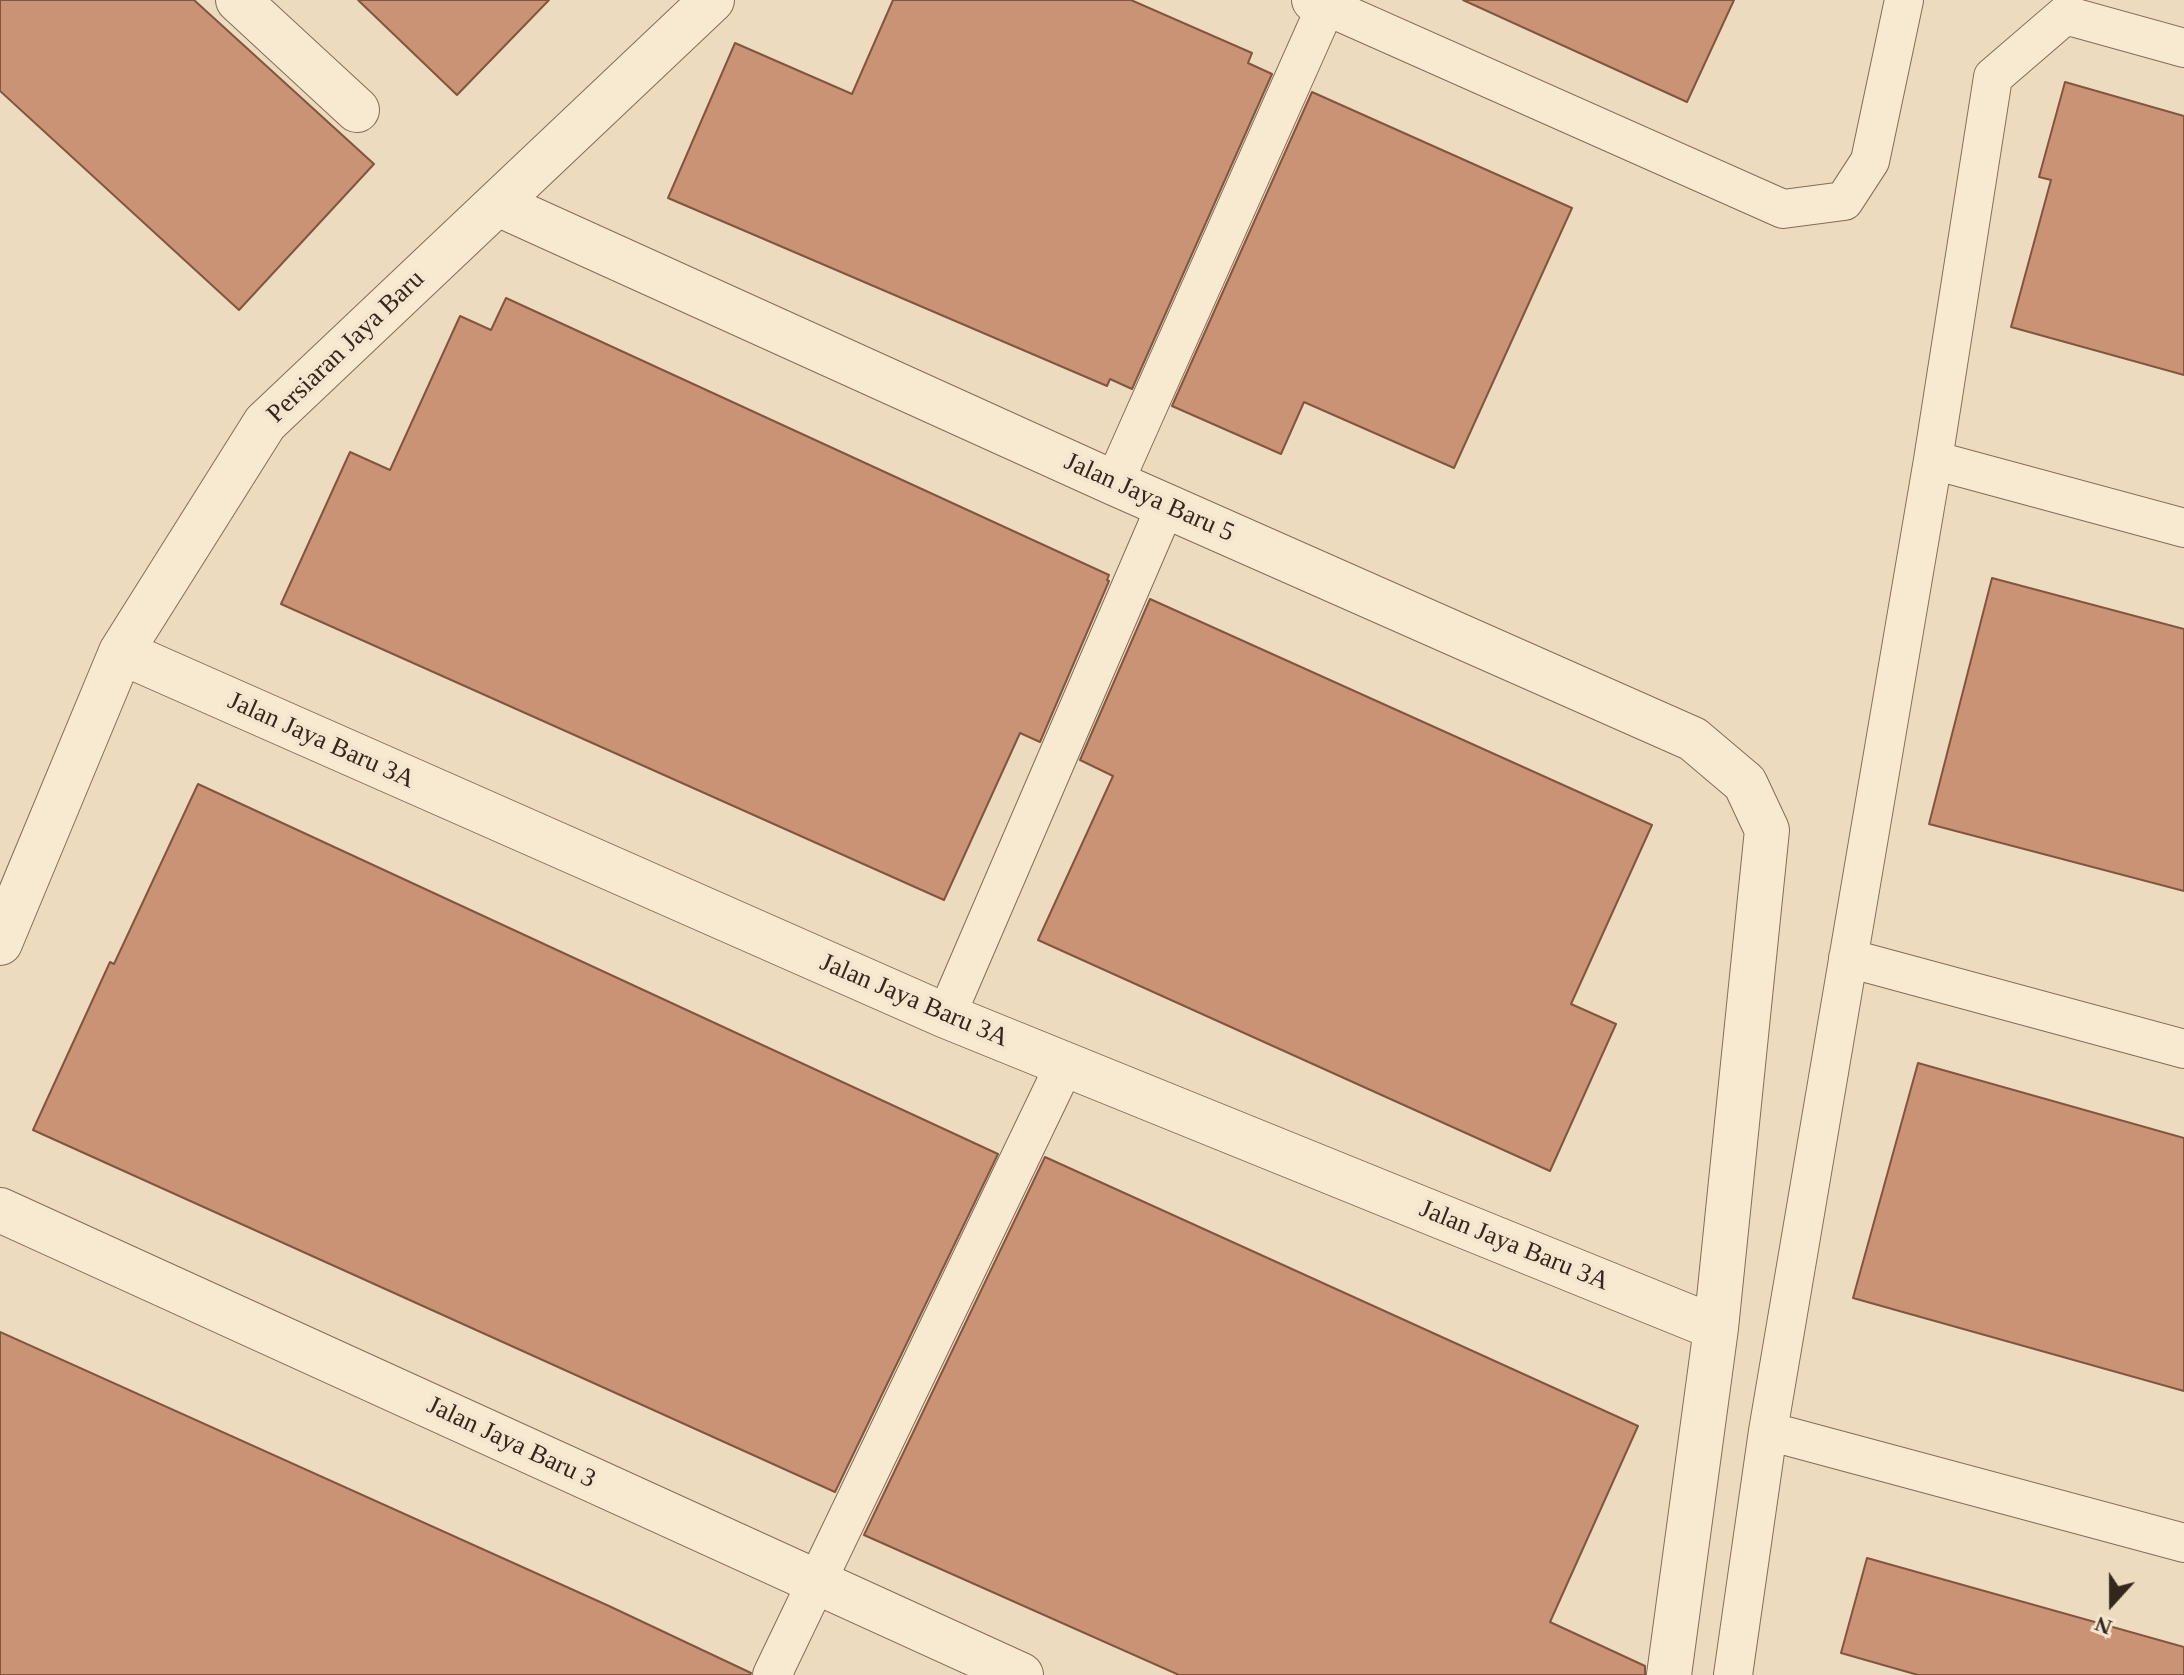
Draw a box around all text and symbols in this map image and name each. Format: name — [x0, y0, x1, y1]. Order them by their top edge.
street label: Persiaran Jaya Baru — [261, 264, 431, 430]
street label: Jalan Jaya Baru 5 — [1059, 447, 1239, 549]
street label: Jalan Jaya Baru 3A — [223, 686, 419, 796]
street label: Jalan Jaya Baru 3A — [815, 947, 1013, 1055]
street label: Jalan Jaya Baru 3A — [1415, 1194, 1613, 1298]
street label: Jalan Jaya Baru 3 — [422, 1390, 600, 1496]
north arrow — [2072, 1563, 2152, 1643]
text: N — [2091, 1611, 2115, 1640]

